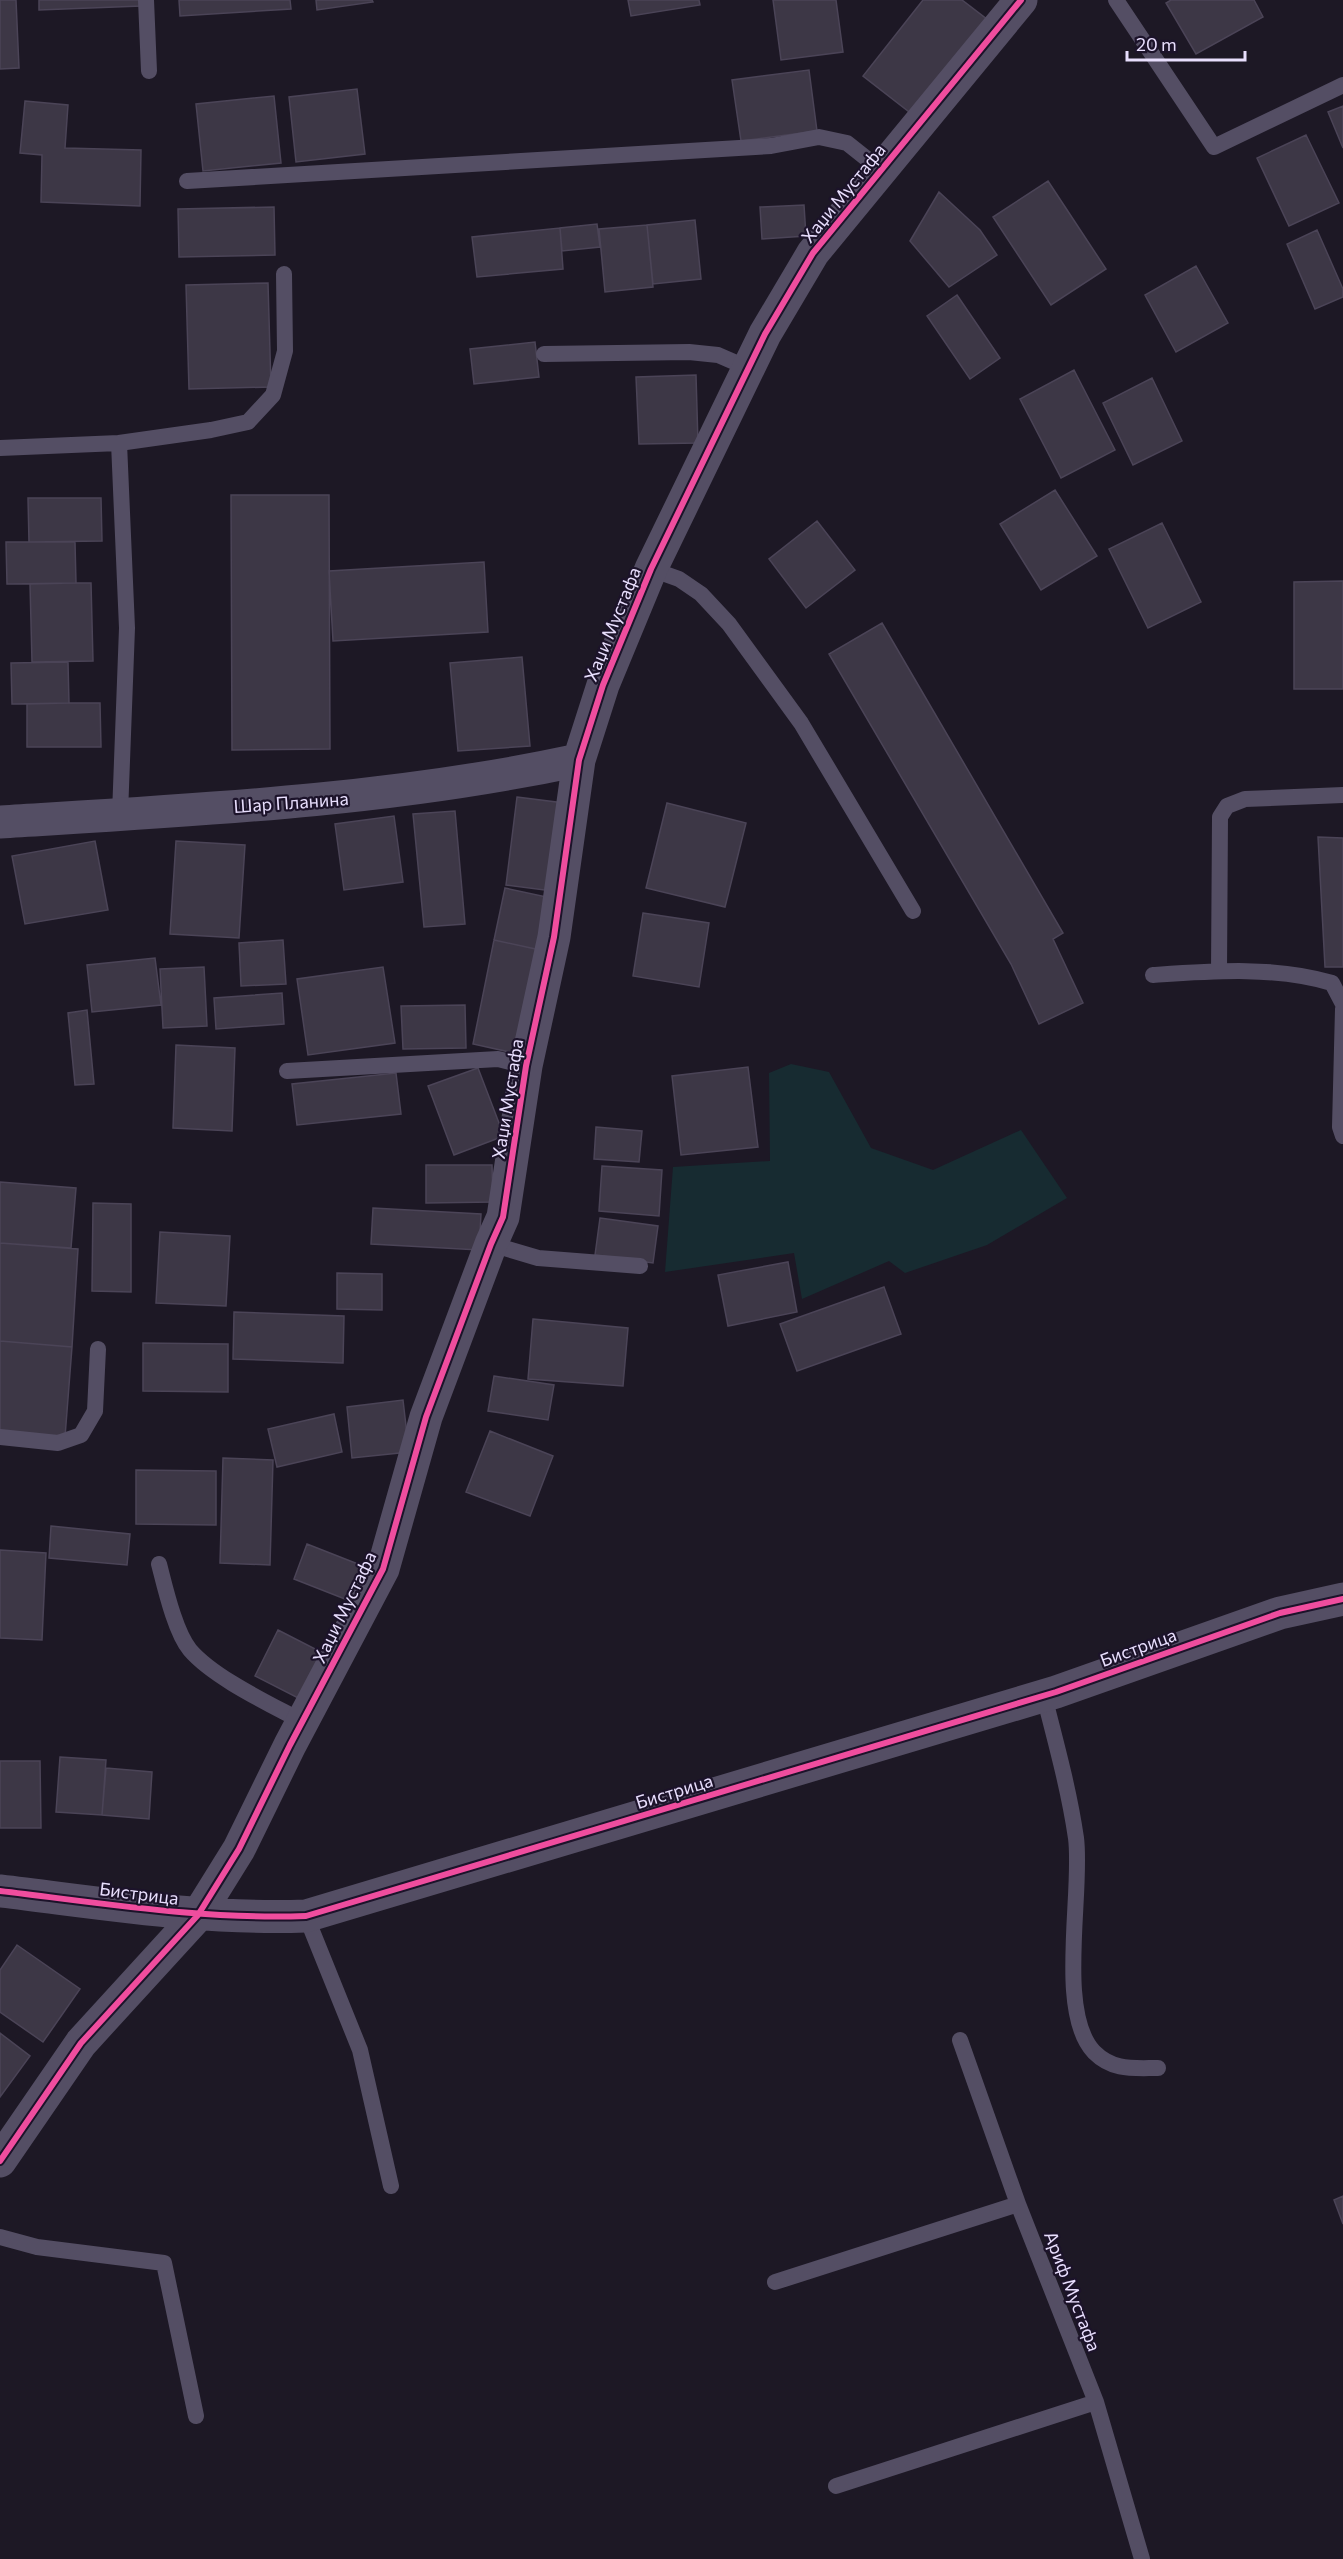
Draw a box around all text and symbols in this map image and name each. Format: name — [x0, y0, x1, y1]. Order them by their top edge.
scale bar — [1127, 24, 1246, 62]
text: 20 m — [1136, 33, 1177, 55]
street label: Хаџи Мустафа — [796, 139, 890, 247]
street label: Хаџи Мустафа — [579, 564, 645, 684]
street label: Шар Планина — [233, 787, 349, 817]
street label: Хаџи Мустафа — [487, 1037, 527, 1161]
street label: Хаџи Мустафа — [307, 1548, 381, 1666]
street label: Бистрица — [1097, 1623, 1179, 1671]
street label: Бистрица — [633, 1769, 715, 1813]
street label: Бистрица — [98, 1877, 180, 1909]
street label: Ариф Мустафа — [1040, 2228, 1106, 2354]

